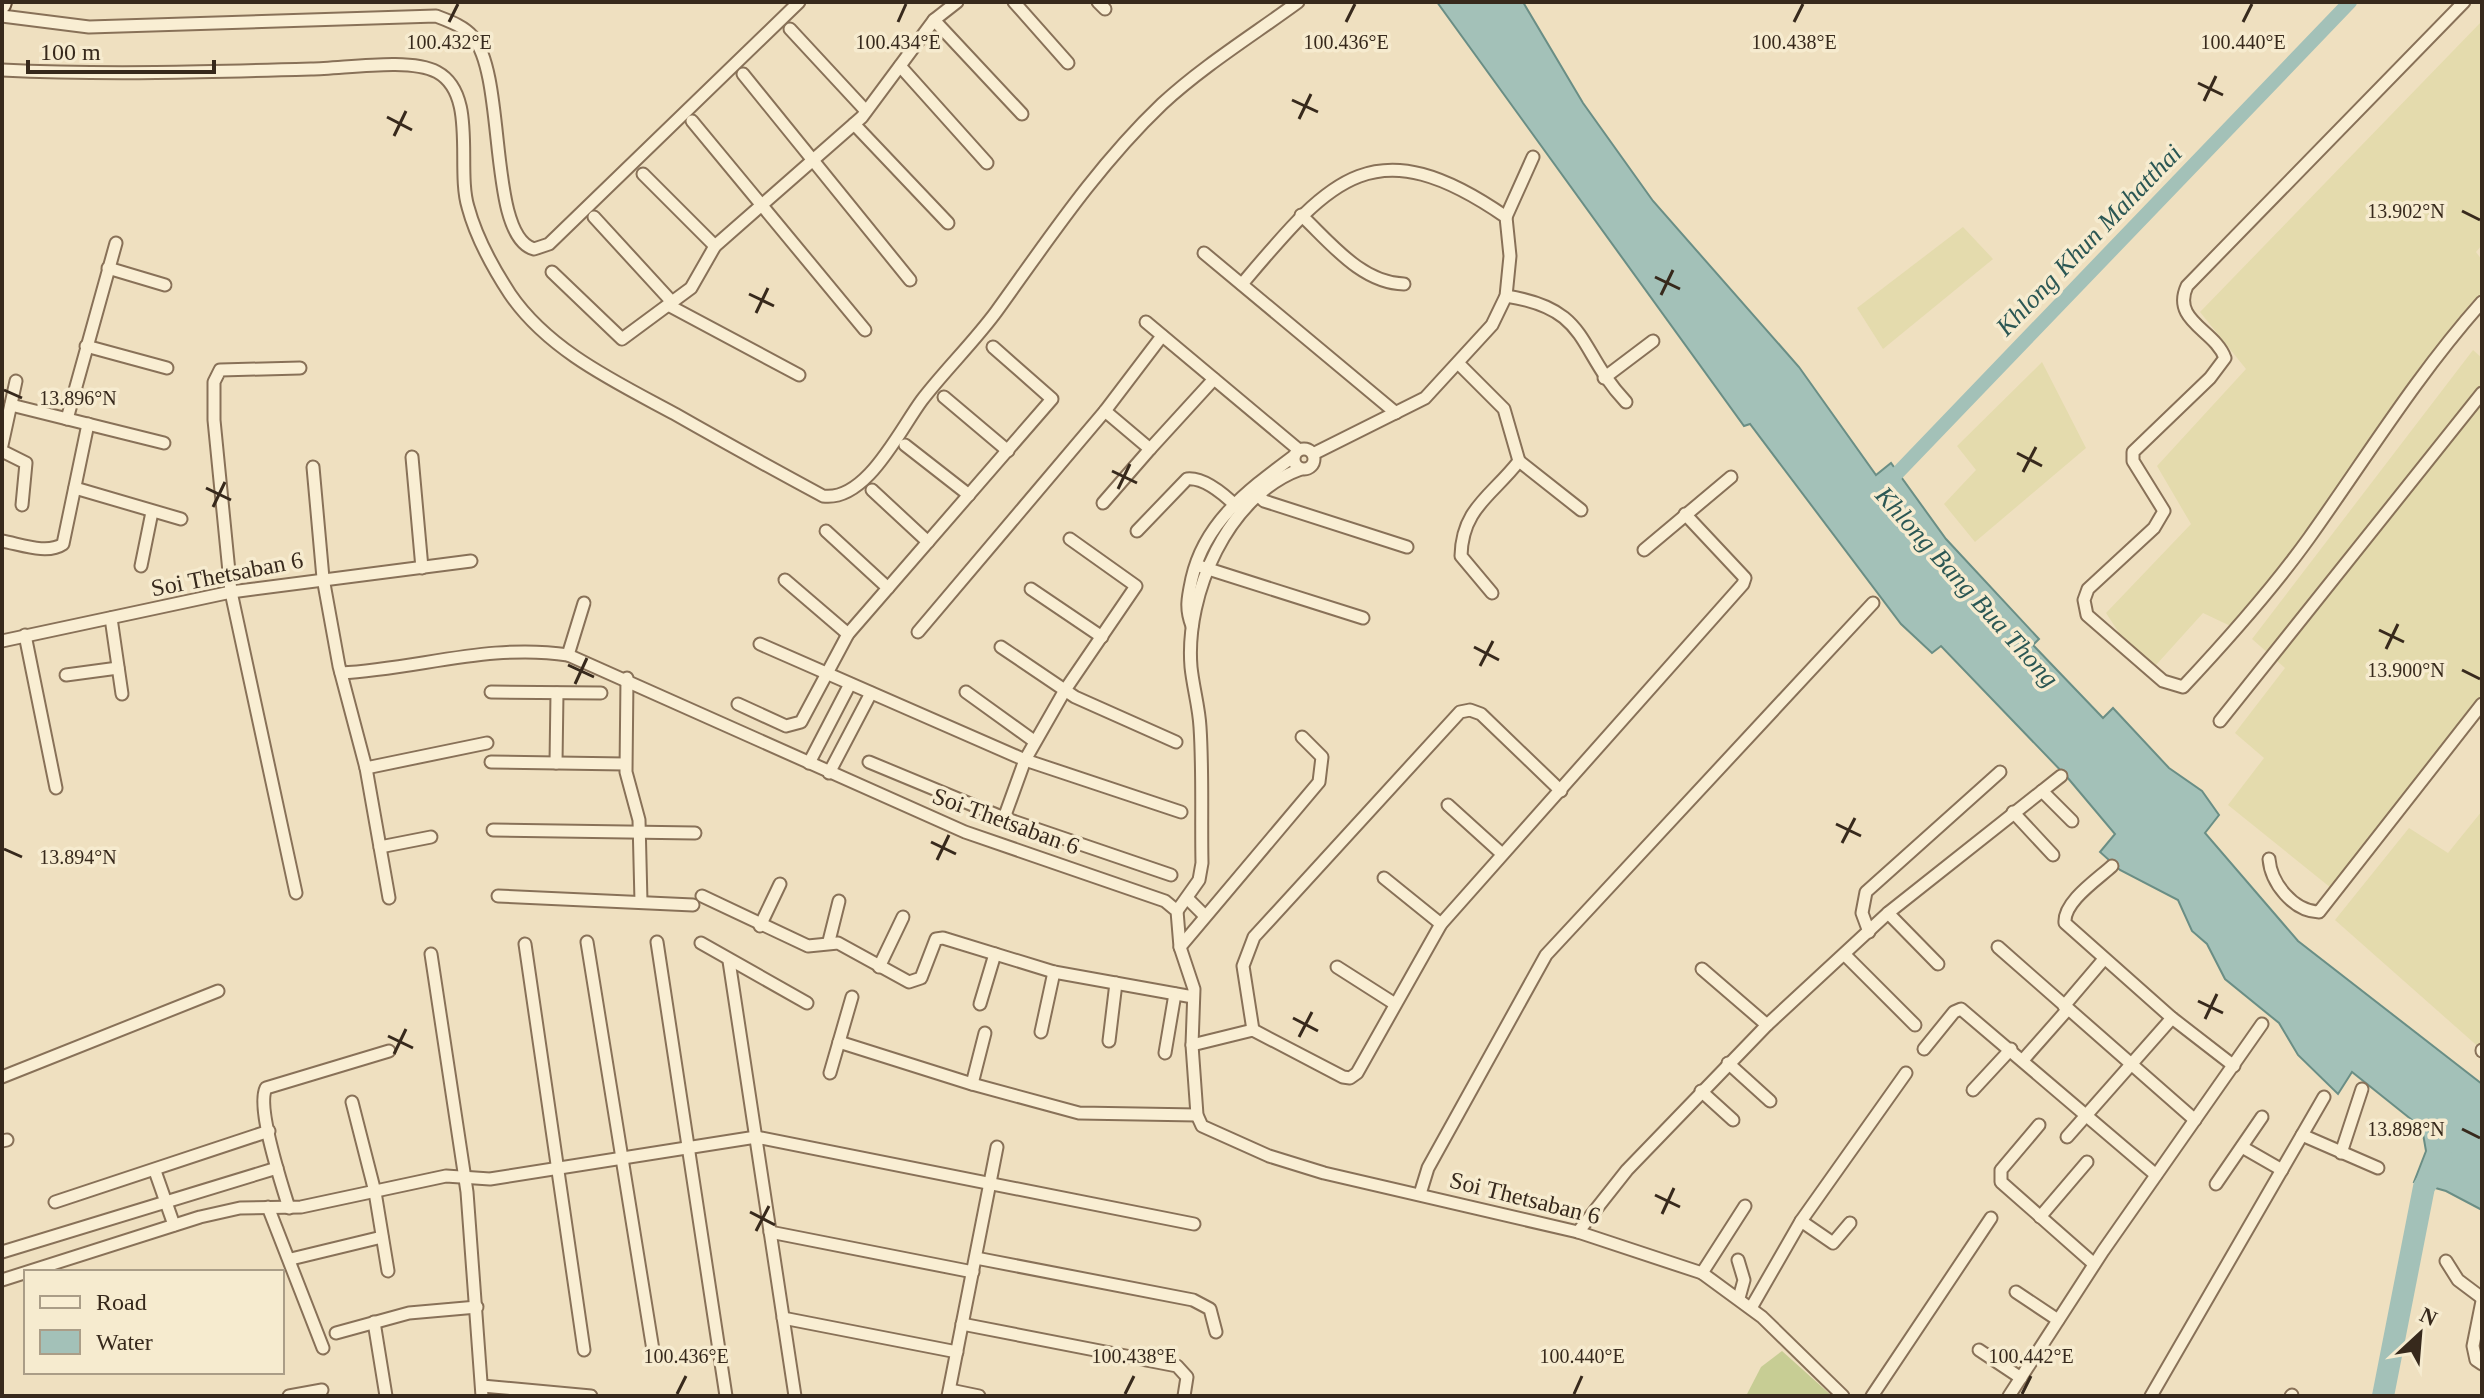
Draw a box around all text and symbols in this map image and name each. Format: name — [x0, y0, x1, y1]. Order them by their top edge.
scale bar — [28, 24, 214, 74]
text: 100.432°E — [406, 31, 492, 53]
text: 100.434°E — [855, 31, 941, 53]
text: 100.436°E — [1303, 31, 1389, 53]
text: 100.438°E — [1751, 31, 1837, 53]
text: 100.440°E — [2200, 31, 2286, 53]
text: 100 m — [40, 39, 101, 65]
water label: Khlong Khun Mahatthai — [1990, 138, 2188, 342]
text: 13.902°N — [2367, 200, 2445, 222]
text: 13.896°N — [39, 387, 117, 409]
water label: Khlong Bang Bua Thong — [1869, 480, 2065, 693]
street label: Soi Thetsaban 6 — [149, 547, 305, 601]
text: 13.900°N — [2367, 659, 2445, 681]
street label: Soi Thetsaban 6 — [929, 782, 1083, 860]
text: 13.894°N — [39, 846, 117, 868]
text: 13.898°N — [2367, 1118, 2445, 1140]
street label: Soi Thetsaban 6 — [1447, 1167, 1603, 1229]
legend — [24, 1270, 284, 1374]
text: Road — [96, 1289, 147, 1315]
north arrow — [2380, 1294, 2460, 1374]
text: N — [2416, 1302, 2441, 1331]
text: Water — [96, 1329, 153, 1355]
text: 100.436°E — [643, 1345, 729, 1367]
text: 100.438°E — [1091, 1345, 1177, 1367]
text: 100.440°E — [1539, 1345, 1625, 1367]
text: 100.442°E — [1988, 1345, 2074, 1367]

